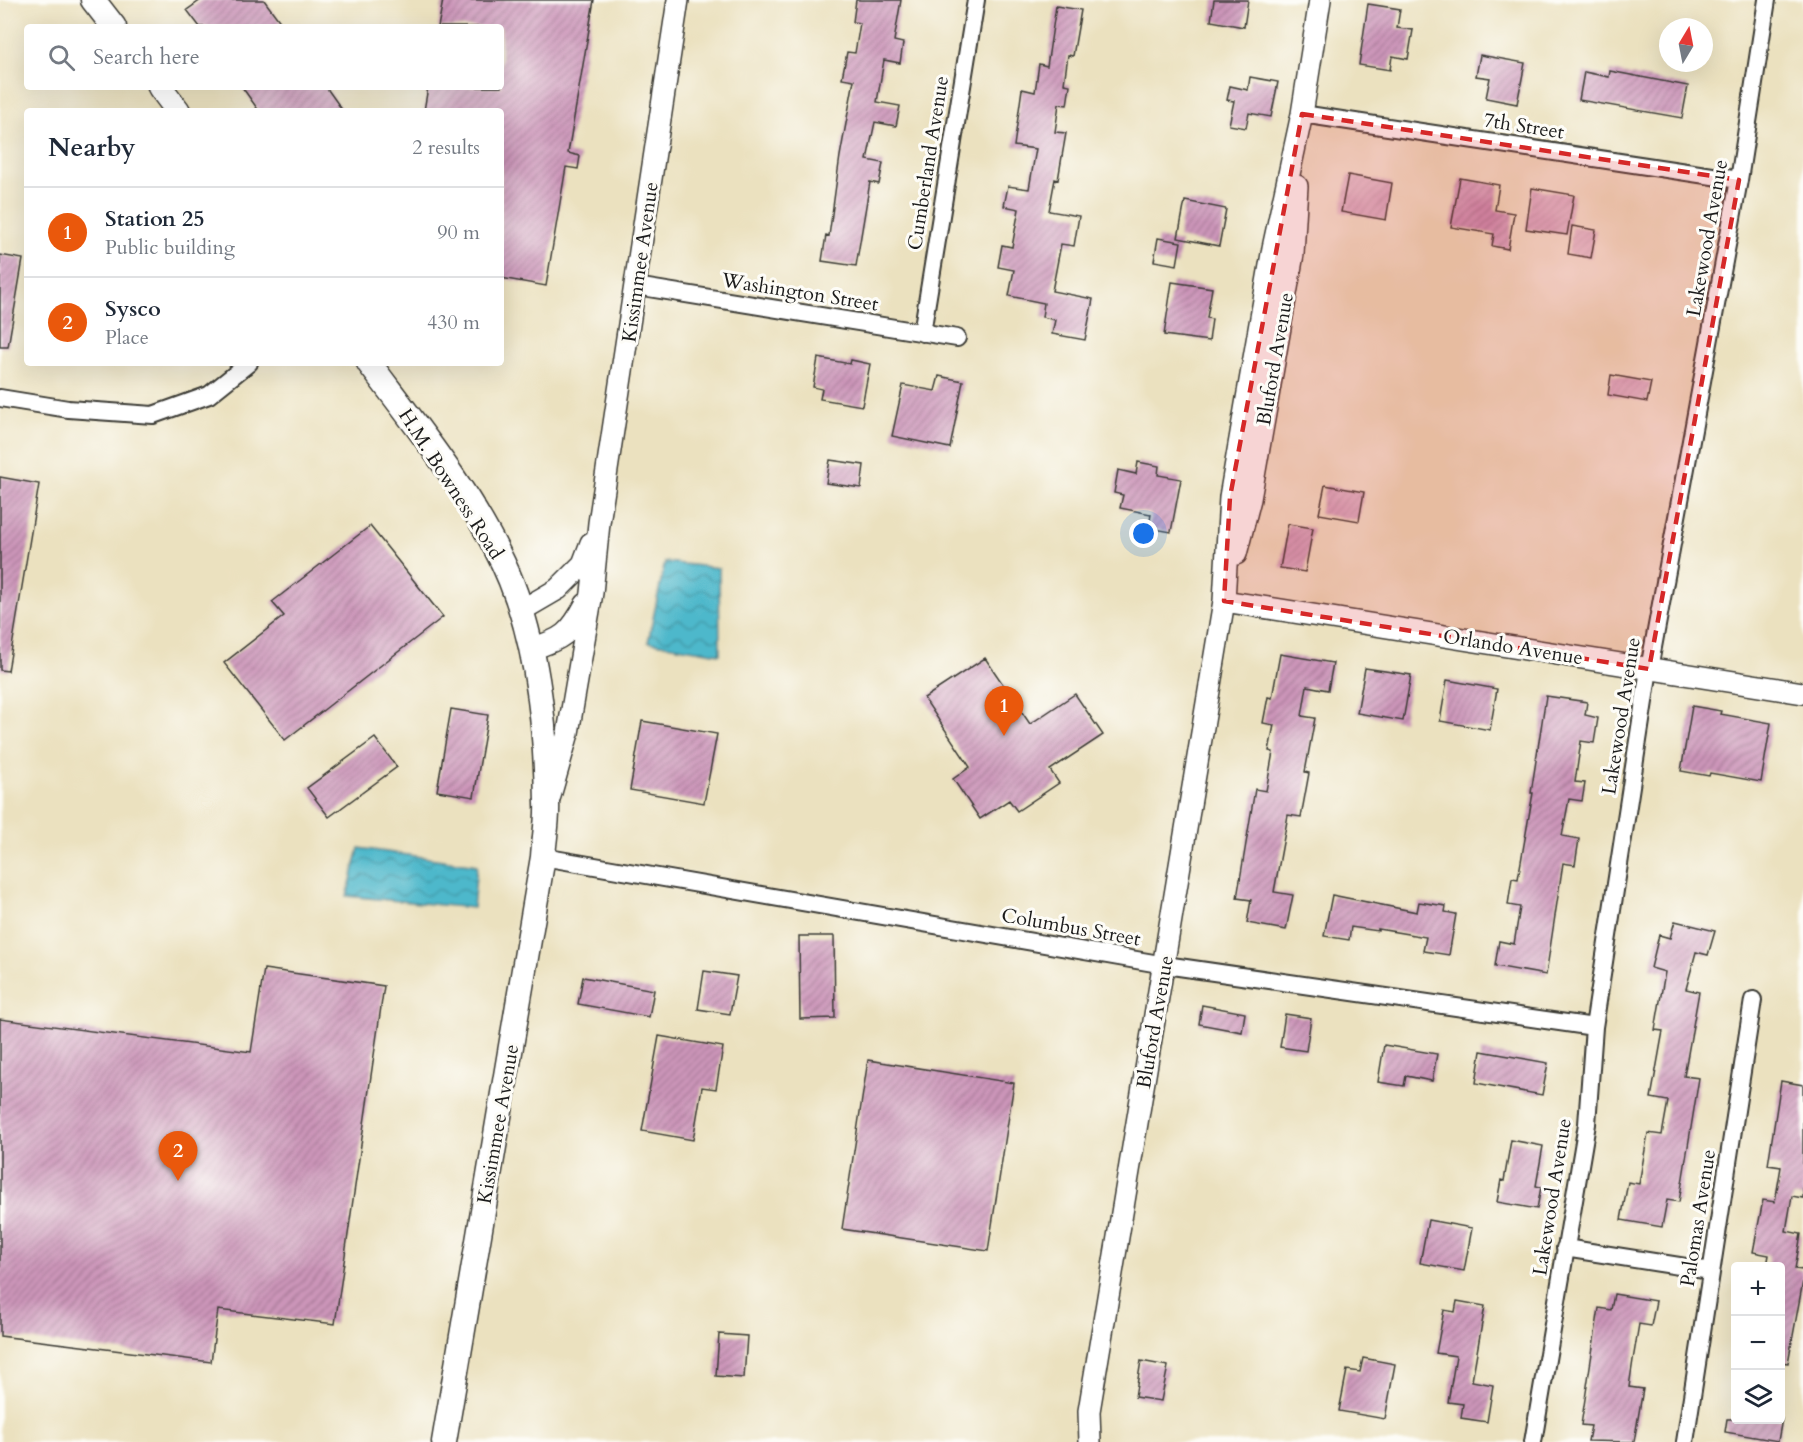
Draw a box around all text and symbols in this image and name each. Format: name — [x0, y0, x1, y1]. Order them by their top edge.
north arrow — [1659, 18, 1713, 72]
search box — [24, 24, 504, 90]
icon: search — [45, 41, 78, 74]
text: Search here — [93, 42, 200, 72]
street label: Cumberland Avenue — [901, 74, 955, 252]
street label: 7th Street — [1482, 106, 1567, 146]
text: Nearby — [48, 130, 136, 165]
text: 2 results — [412, 134, 480, 161]
street label: Lakewood Avenue — [1680, 157, 1734, 319]
street label: Kissimmee Avenue — [615, 180, 665, 344]
text: Station 25 — [105, 204, 204, 234]
text: 1 — [62, 219, 73, 246]
text: 90 m — [437, 219, 480, 246]
text: Public building — [105, 234, 235, 261]
street label: Washington Street — [719, 266, 881, 318]
street label: Bluford Avenue — [1250, 290, 1300, 428]
text: Sysco — [105, 294, 161, 324]
text: 2 — [62, 309, 73, 336]
text: 430 m — [427, 309, 480, 336]
text: Place — [105, 324, 149, 351]
street label: H.M. Bowness Road — [392, 403, 510, 565]
your location — [1129, 519, 1158, 548]
street label: Orlando Avenue — [1441, 623, 1585, 671]
street label: Lakewood Avenue — [1595, 635, 1647, 797]
pin: 1 — [984, 686, 1024, 736]
street label: Columbus Street — [999, 901, 1143, 953]
street label: Bluford Avenue — [1130, 953, 1180, 1091]
street label: Kissimmee Avenue — [471, 1042, 525, 1206]
street label: Lakewood Avenue — [1526, 1116, 1578, 1278]
pin: 2 — [158, 1132, 198, 1181]
street label: Palomas Avenue — [1674, 1147, 1722, 1289]
map controls — [1731, 1262, 1785, 1424]
button: + — [1731, 1262, 1785, 1316]
button: − — [1731, 1316, 1785, 1370]
button: layers — [1731, 1370, 1785, 1424]

